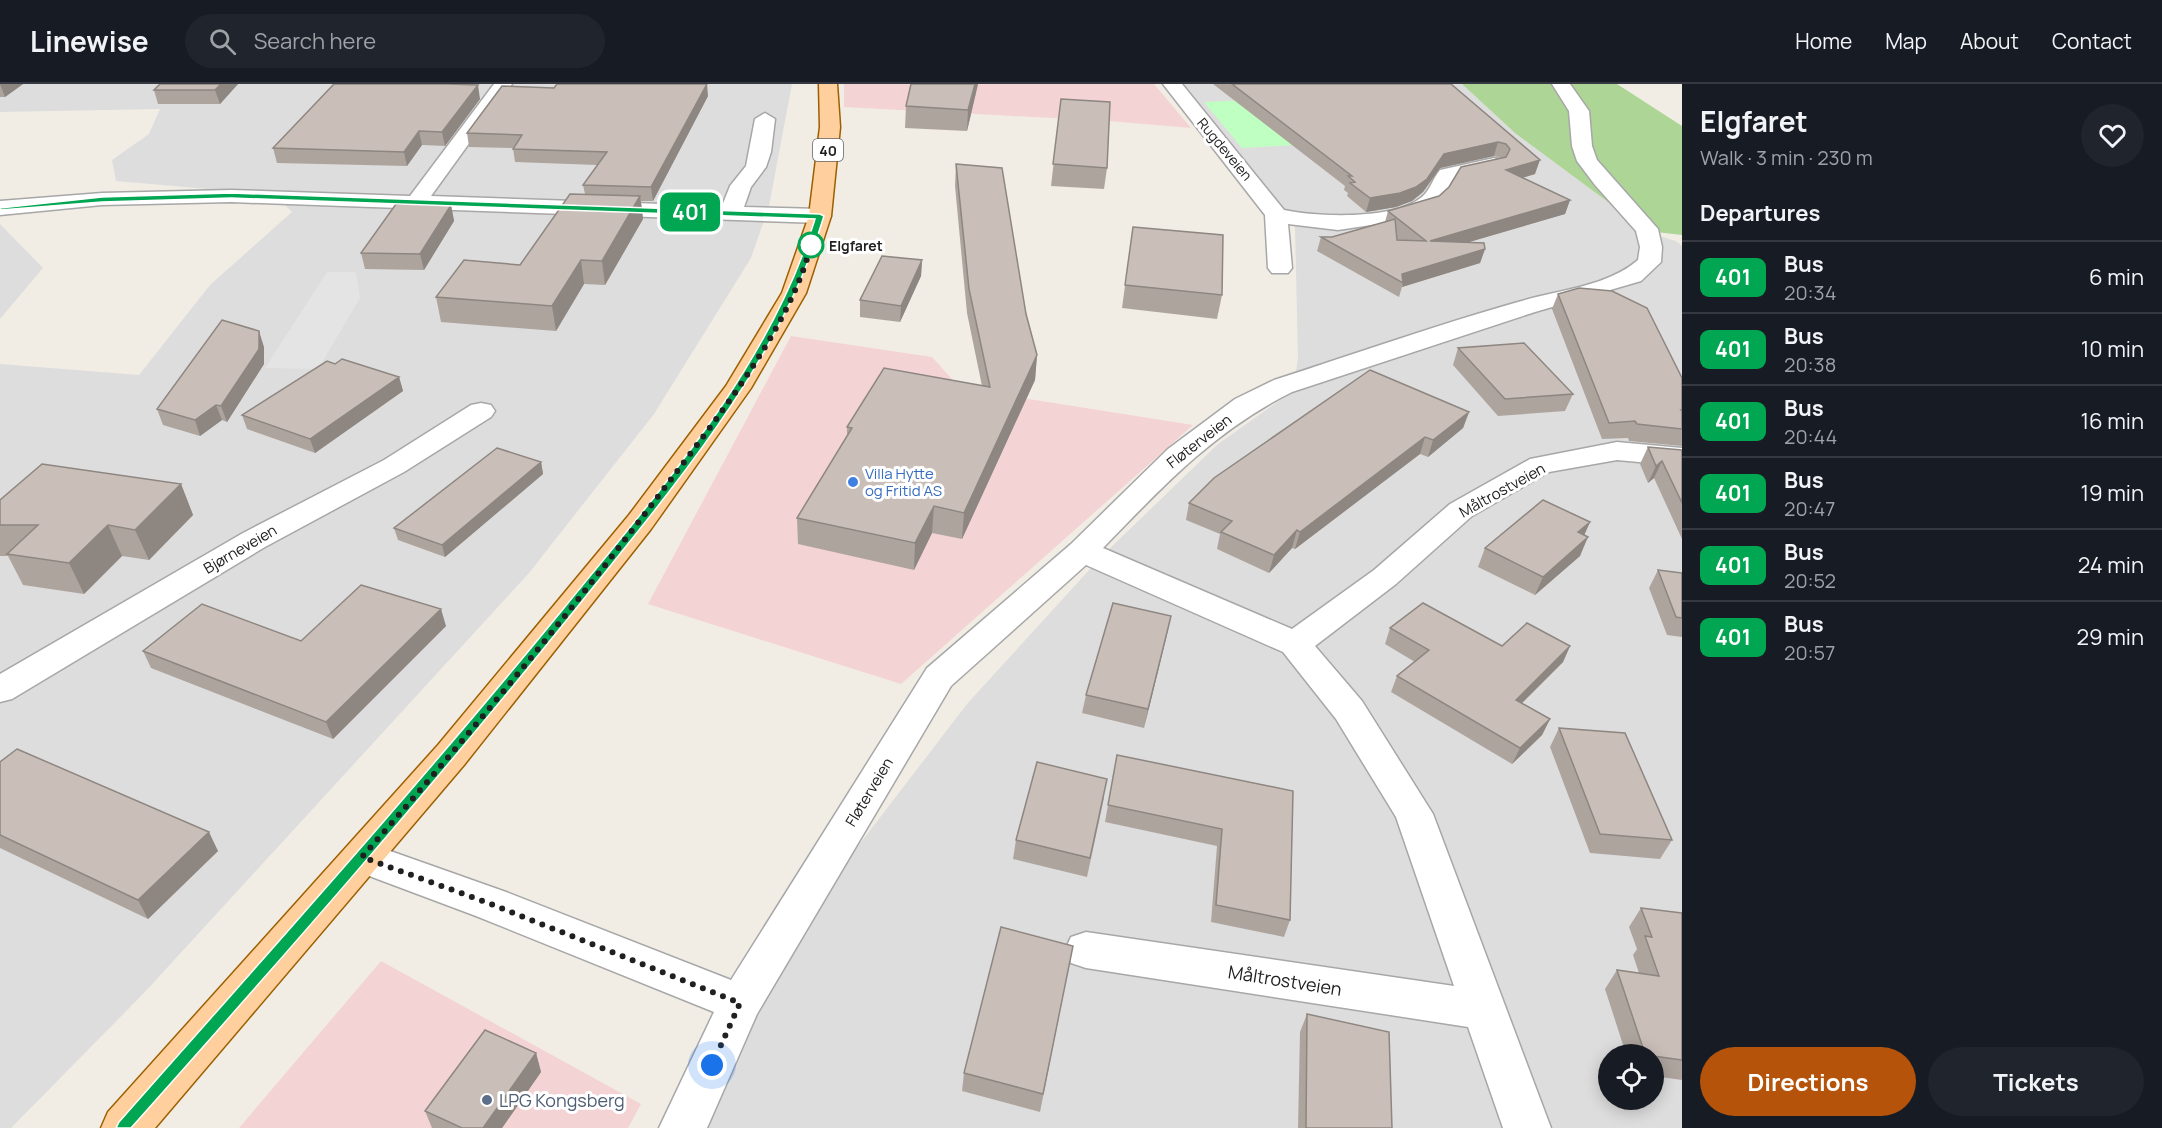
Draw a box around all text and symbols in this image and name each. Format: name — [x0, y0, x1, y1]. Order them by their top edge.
search box — [185, 14, 605, 68]
text: Linewise — [30, 22, 149, 60]
icon: search — [206, 25, 239, 58]
text: Search here — [254, 26, 376, 56]
text: Home — [1795, 27, 1852, 55]
text: Map — [1885, 27, 1927, 55]
text: About — [1960, 27, 2019, 55]
text: Contact — [2052, 27, 2132, 55]
text: Elgfaret — [1700, 102, 1808, 140]
button: heart — [2081, 104, 2144, 167]
street label: Rugdeveien — [1193, 114, 1257, 184]
road number: 40 — [813, 139, 843, 161]
text: Walk · 3 min · 230 m — [1700, 144, 1873, 171]
line badge: 401 — [656, 192, 724, 232]
text: 401 — [672, 198, 708, 226]
text: Departures — [1700, 198, 1820, 228]
marker: Elgfaret — [798, 232, 824, 258]
place label: Elgfaret — [829, 236, 883, 255]
text: Bus — [1784, 249, 1824, 279]
text: 6 min — [2089, 262, 2144, 292]
text: 401 — [1715, 263, 1751, 291]
text: 20:34 — [1784, 279, 1836, 306]
text: Bus — [1784, 321, 1824, 351]
text: 10 min — [2081, 334, 2144, 364]
text: 401 — [1715, 335, 1751, 363]
text: 20:38 — [1784, 351, 1836, 378]
text: Bus — [1784, 393, 1824, 423]
text: 16 min — [2081, 406, 2144, 436]
text: 401 — [1715, 407, 1751, 435]
street label: Fløterveien — [1162, 409, 1236, 473]
text: 20:44 — [1784, 423, 1837, 450]
street label: Måltrostveien — [1455, 458, 1549, 522]
place label: Villa Hytte og Fritid AS — [865, 463, 942, 501]
text: Bus — [1784, 465, 1824, 495]
marker: Villa Hytte og Fritid AS — [846, 475, 860, 489]
text: 19 min — [2081, 478, 2144, 508]
text: 401 — [1715, 479, 1751, 507]
text: 20:47 — [1784, 495, 1835, 522]
street label: Bjørneveien — [199, 519, 281, 578]
text: Bus — [1784, 537, 1824, 567]
text: 24 min — [2078, 550, 2144, 580]
text: 401 — [1715, 551, 1751, 579]
text: 20:52 — [1784, 567, 1836, 594]
text: Bus — [1784, 609, 1824, 639]
text: 29 min — [2077, 622, 2144, 652]
text: 401 — [1715, 623, 1751, 651]
text: 20:57 — [1784, 639, 1835, 666]
street label: Fløterveien — [840, 754, 898, 830]
street label: Måltrostveien — [1227, 959, 1343, 1001]
map controls — [1598, 1044, 1664, 1110]
button: locate — [1598, 1044, 1664, 1110]
button: Directions — [1700, 1047, 1916, 1116]
button: Tickets — [1928, 1047, 2144, 1116]
your location — [697, 1050, 727, 1080]
place label: LPG Kongsberg — [499, 1088, 625, 1112]
marker: LPG Kongsberg — [480, 1093, 494, 1107]

